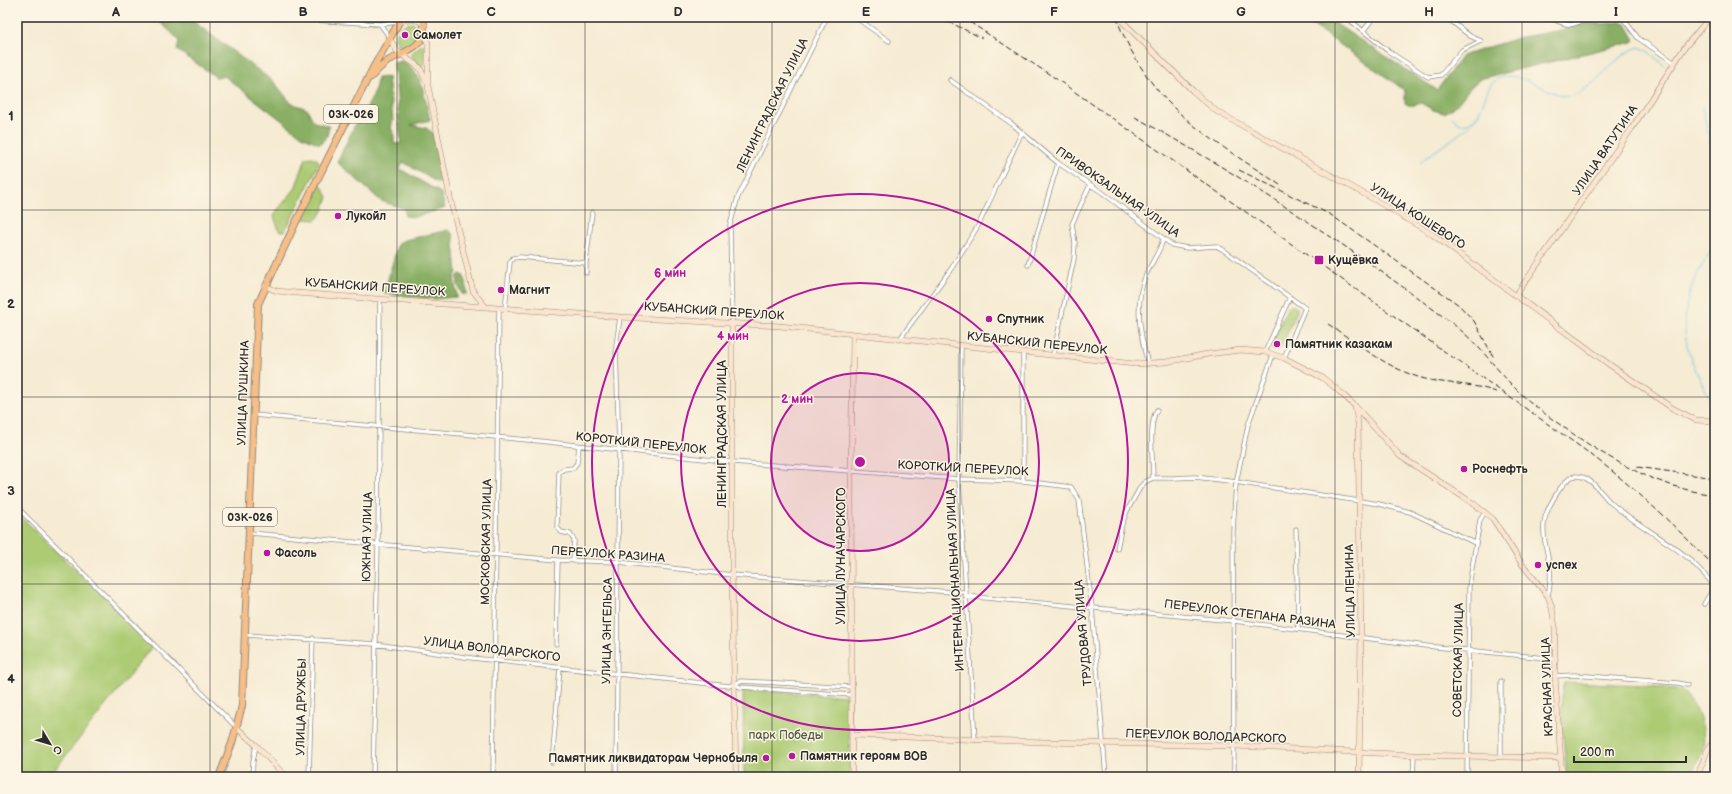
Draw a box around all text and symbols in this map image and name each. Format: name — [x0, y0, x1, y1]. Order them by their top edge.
text: A — [111, 4, 120, 20]
text: B — [298, 4, 308, 20]
text: C — [486, 4, 496, 20]
text: D — [673, 4, 683, 20]
text: E — [862, 4, 871, 20]
text: F — [1050, 4, 1058, 20]
text: G — [1236, 4, 1246, 20]
text: H — [1424, 4, 1434, 20]
text: I — [1614, 4, 1618, 20]
place label: Самолет — [413, 28, 462, 43]
marker: Самолет — [400, 30, 410, 40]
street label: ЛЕНИНГРАДСКАЯ УЛИЦА — [733, 35, 812, 176]
street label: УЛИЦА ВАТУТИНА — [1570, 102, 1642, 198]
road number: 03К-026 — [324, 105, 378, 123]
text: 1 — [8, 108, 14, 124]
street label: ПРИВОКЗАЛЬНАЯ УЛИЦА — [1053, 144, 1183, 241]
street label: УЛИЦА КОШЕВОГО — [1367, 180, 1468, 253]
place label: Лукойл — [345, 209, 386, 224]
marker: Лукойл — [333, 211, 343, 221]
place label: Кущёвка — [1328, 253, 1379, 268]
marker: Кущёвка — [1313, 254, 1325, 266]
text: 6 мин — [654, 266, 686, 281]
street label: КУБАНСКИЙ ПЕРЕУЛОК — [304, 275, 446, 300]
place label: Магнит — [509, 283, 551, 298]
marker: Магнит — [496, 285, 506, 295]
text: 2 — [7, 296, 15, 312]
street label: КУБАНСКИЙ ПЕРЕУЛОК — [643, 299, 785, 324]
place label: Спутник — [997, 312, 1045, 327]
marker: Спутник — [984, 314, 994, 324]
text: 4 мин — [717, 329, 749, 344]
street label: КУБАНСКИЙ ПЕРЕУЛОК — [966, 329, 1108, 358]
place label: Памятник казакам — [1285, 337, 1393, 352]
street label: УЛИЦА ПУШКИНА — [234, 339, 253, 446]
marker: Памятник казакам — [1272, 339, 1282, 349]
street label: ЛЕНИНГРАДСКАЯ УЛИЦА — [715, 360, 730, 509]
text: 2 мин — [781, 392, 813, 407]
street label: КОРОТКИЙ ПЕРЕУЛОК — [575, 429, 707, 458]
centre of rings — [853, 455, 867, 469]
street label: КОРОТКИЙ ПЕРЕУЛОК — [897, 458, 1029, 479]
place label: Роснефть — [1472, 462, 1529, 477]
marker: Роснефть — [1459, 464, 1469, 474]
street label: МОСКОВСКАЯ УЛИЦА — [478, 478, 495, 605]
text: 3 — [7, 483, 15, 499]
street label: УЛИЦА ЛУНАЧАРСКОГО — [834, 487, 849, 625]
street label: ИНТЕРНАЦИОНАЛЬНАЯ УЛИЦА — [943, 487, 968, 672]
street label: ЮЖНАЯ УЛИЦА — [359, 491, 376, 582]
road number: 03К-026 — [223, 508, 277, 526]
street label: ПЕРЕУЛОК РАЗИНА — [550, 543, 666, 566]
street label: УЛИЦА ЛЕНИНА — [1342, 543, 1359, 638]
place label: Фасоль — [275, 546, 317, 561]
marker: Фасоль — [262, 548, 272, 558]
place label: успех — [1546, 558, 1578, 573]
marker: успех — [1533, 560, 1543, 570]
street label: УЛИЦА ЭНГЕЛЬСА — [599, 577, 616, 684]
street label: ТРУДОВАЯ УЛИЦА — [1071, 578, 1096, 687]
street label: ПЕРЕУЛОК СТЕПАНА РАЗИНА — [1163, 597, 1337, 633]
street label: СОВЕТСКАЯ УЛИЦА — [1450, 602, 1467, 717]
street label: УЛИЦА ВОЛОДАРСКОГО — [422, 634, 562, 665]
street label: КРАСНАЯ УЛИЦА — [1538, 636, 1557, 737]
street label: УЛИЦА ДРУЖБЫ — [293, 658, 310, 756]
text: 4 — [7, 671, 15, 687]
north arrow — [30, 724, 70, 764]
street label: ПЕРЕУЛОК ВОЛОДАРСКОГО — [1125, 726, 1287, 747]
park label: парк Победы — [749, 728, 823, 743]
scale bar — [1574, 738, 1686, 764]
text: С — [50, 743, 65, 757]
text: 200 m — [1580, 745, 1614, 760]
place label: Памятник героям ВОВ — [800, 749, 928, 764]
place label: Памятник ликвидаторам Чернобыля — [548, 751, 758, 766]
marker: Памятник героям ВОВ — [787, 751, 797, 761]
marker: Памятник ликвидаторам Чернобыля — [761, 753, 771, 763]

